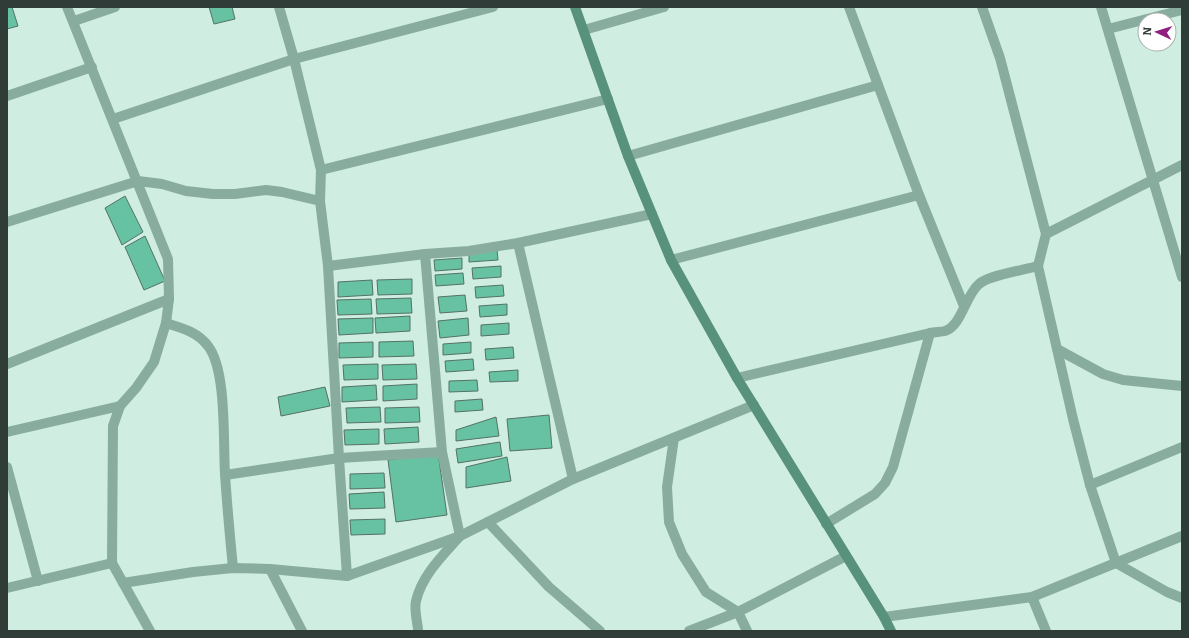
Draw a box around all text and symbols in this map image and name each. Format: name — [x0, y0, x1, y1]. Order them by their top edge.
north arrow — [1137, 12, 1177, 52]
text: N — [1141, 26, 1154, 36]

